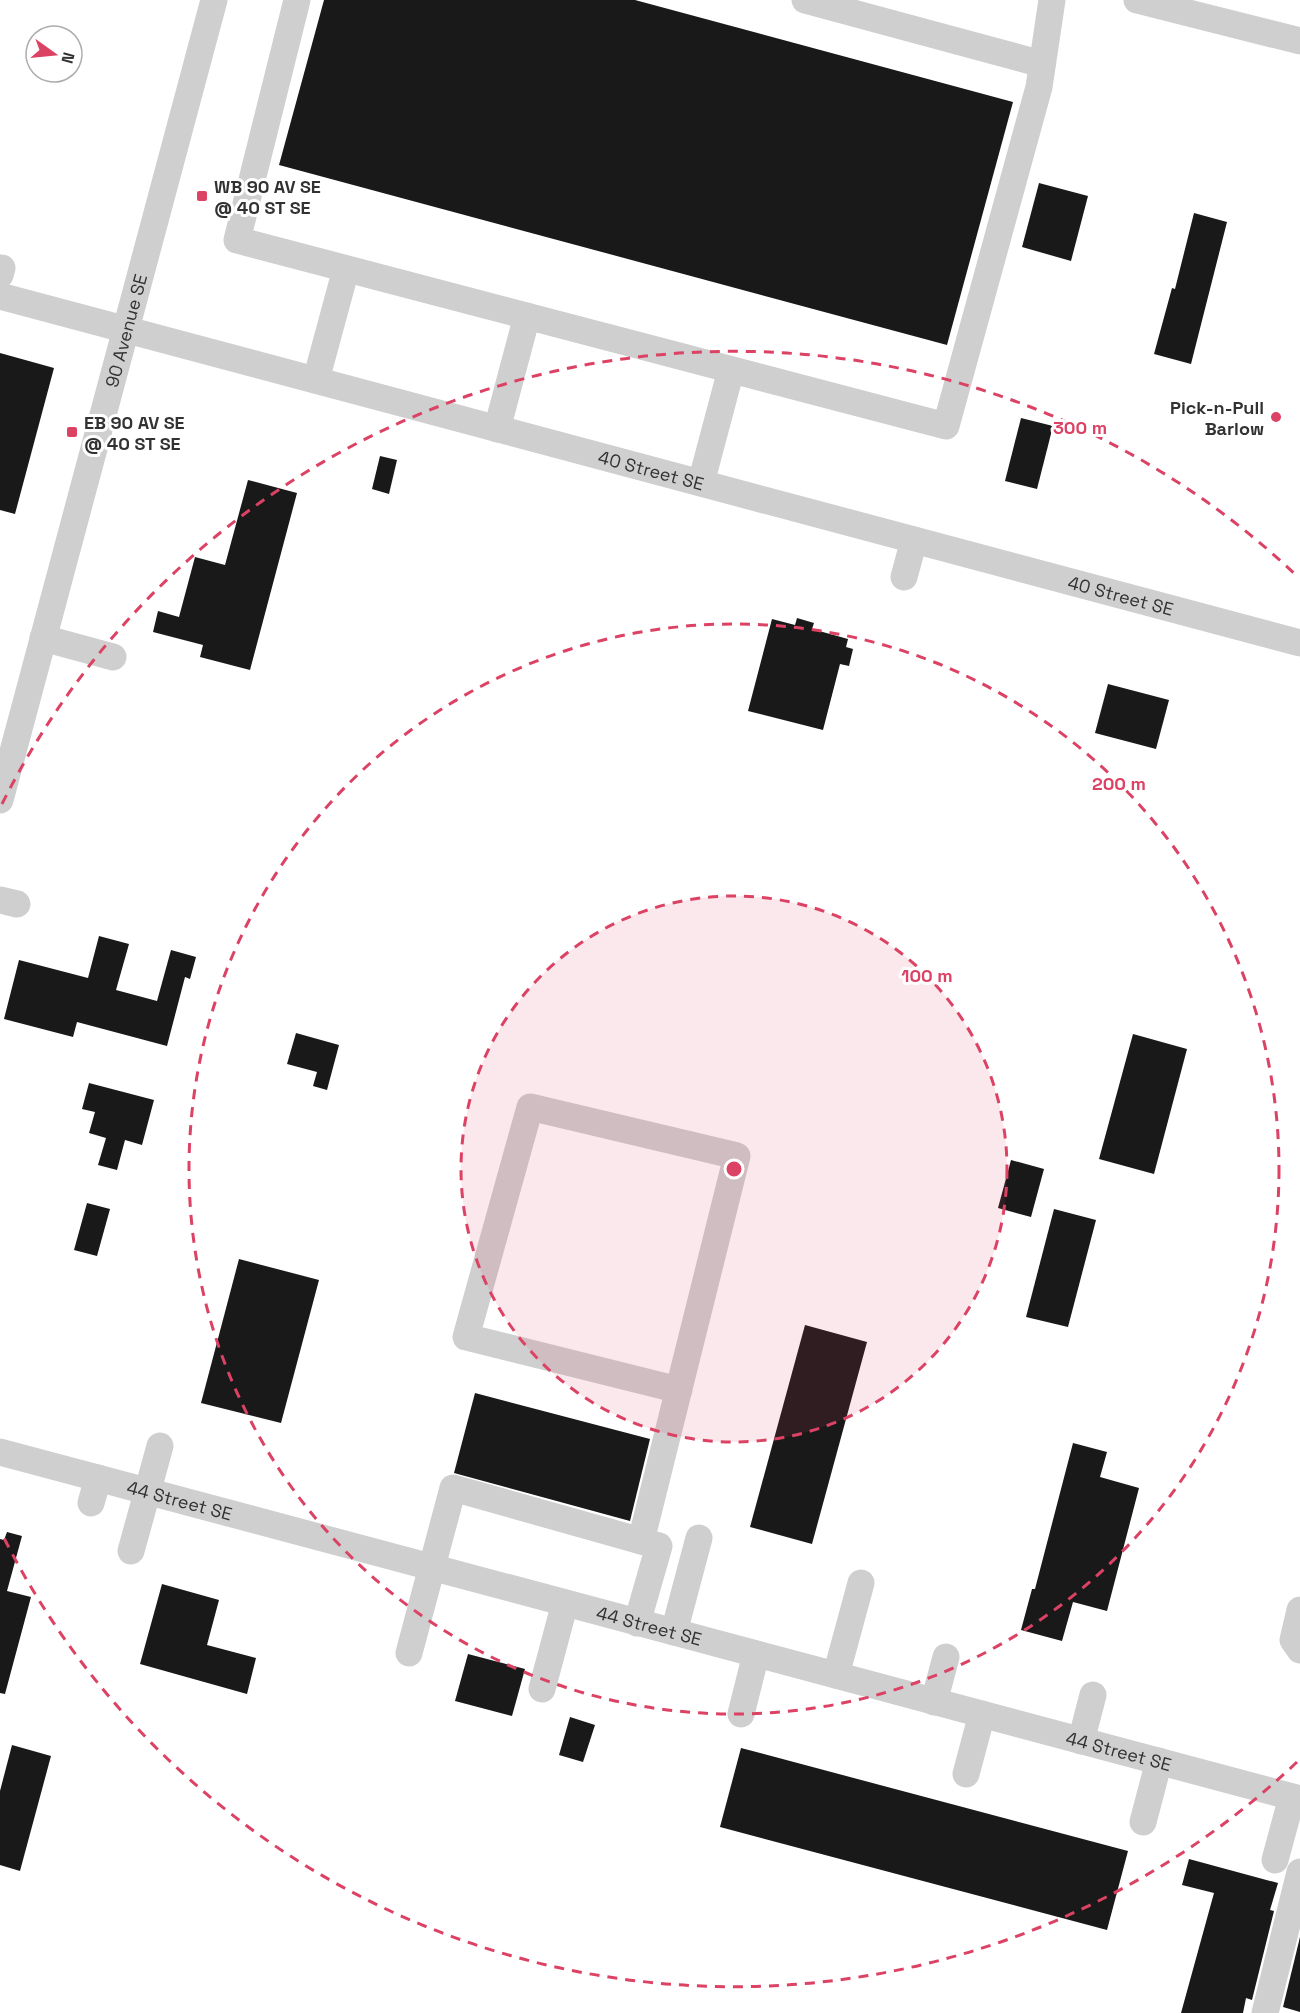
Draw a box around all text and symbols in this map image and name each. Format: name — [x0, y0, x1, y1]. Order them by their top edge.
north arrow — [24, 24, 84, 84]
text: N — [56, 50, 80, 66]
place label: WB 90 AV SE @ 40 ST SE — [214, 175, 321, 219]
marker: WB 90 AV SE @ 40 ST SE — [195, 189, 209, 203]
street label: 90 Avenue SE — [99, 271, 152, 390]
place label: Pick-n-Pull Barlow — [1170, 396, 1264, 440]
marker: Pick-n-Pull Barlow — [1269, 410, 1283, 424]
place label: EB 90 AV SE @ 40 ST SE — [84, 411, 185, 455]
text: 300 m — [1053, 416, 1107, 439]
marker: EB 90 AV SE @ 40 ST SE — [65, 425, 79, 439]
street label: 40 Street SE — [596, 445, 706, 495]
street label: 40 Street SE — [1065, 570, 1176, 620]
text: 200 m — [1092, 772, 1146, 795]
text: 100 m — [901, 964, 953, 987]
centre of rings — [724, 1159, 744, 1179]
street label: 44 Street SE — [125, 1475, 235, 1525]
street label: 44 Street SE — [594, 1600, 704, 1650]
street label: 44 Street SE — [1064, 1726, 1174, 1776]

